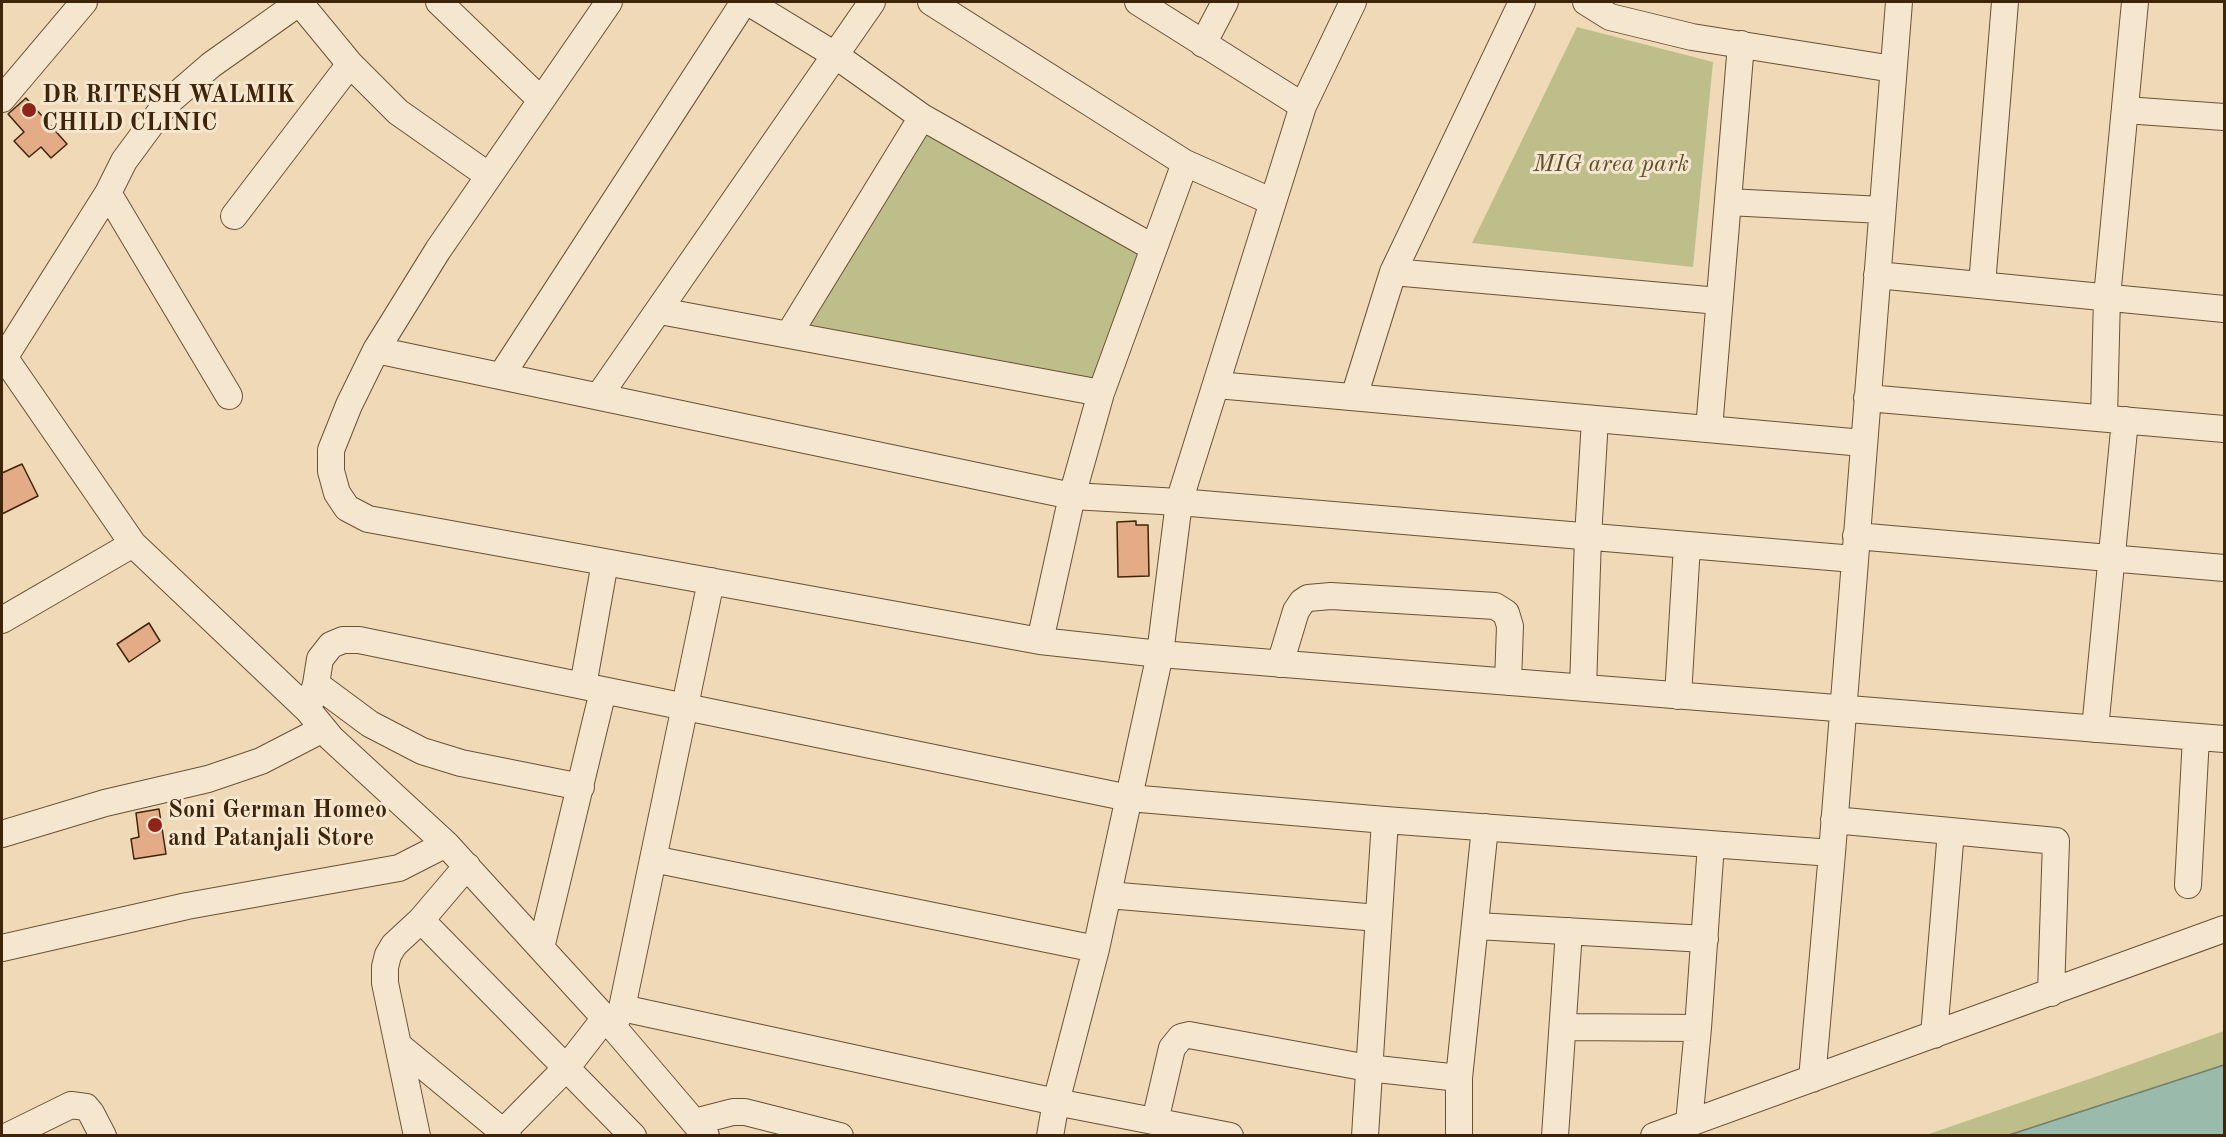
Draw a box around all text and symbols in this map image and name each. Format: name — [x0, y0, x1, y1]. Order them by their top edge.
place label: DR RITESH WALMIK CHILD CLINIC — [42, 82, 295, 138]
marker: DR RITESH WALMIK CHILD CLINIC — [20, 101, 38, 119]
park label: MIG area park — [1533, 151, 1689, 179]
place label: Soni German Homeo and Patanjali Store — [168, 797, 387, 853]
marker: Soni German Homeo and Patanjali Store — [146, 816, 164, 834]

